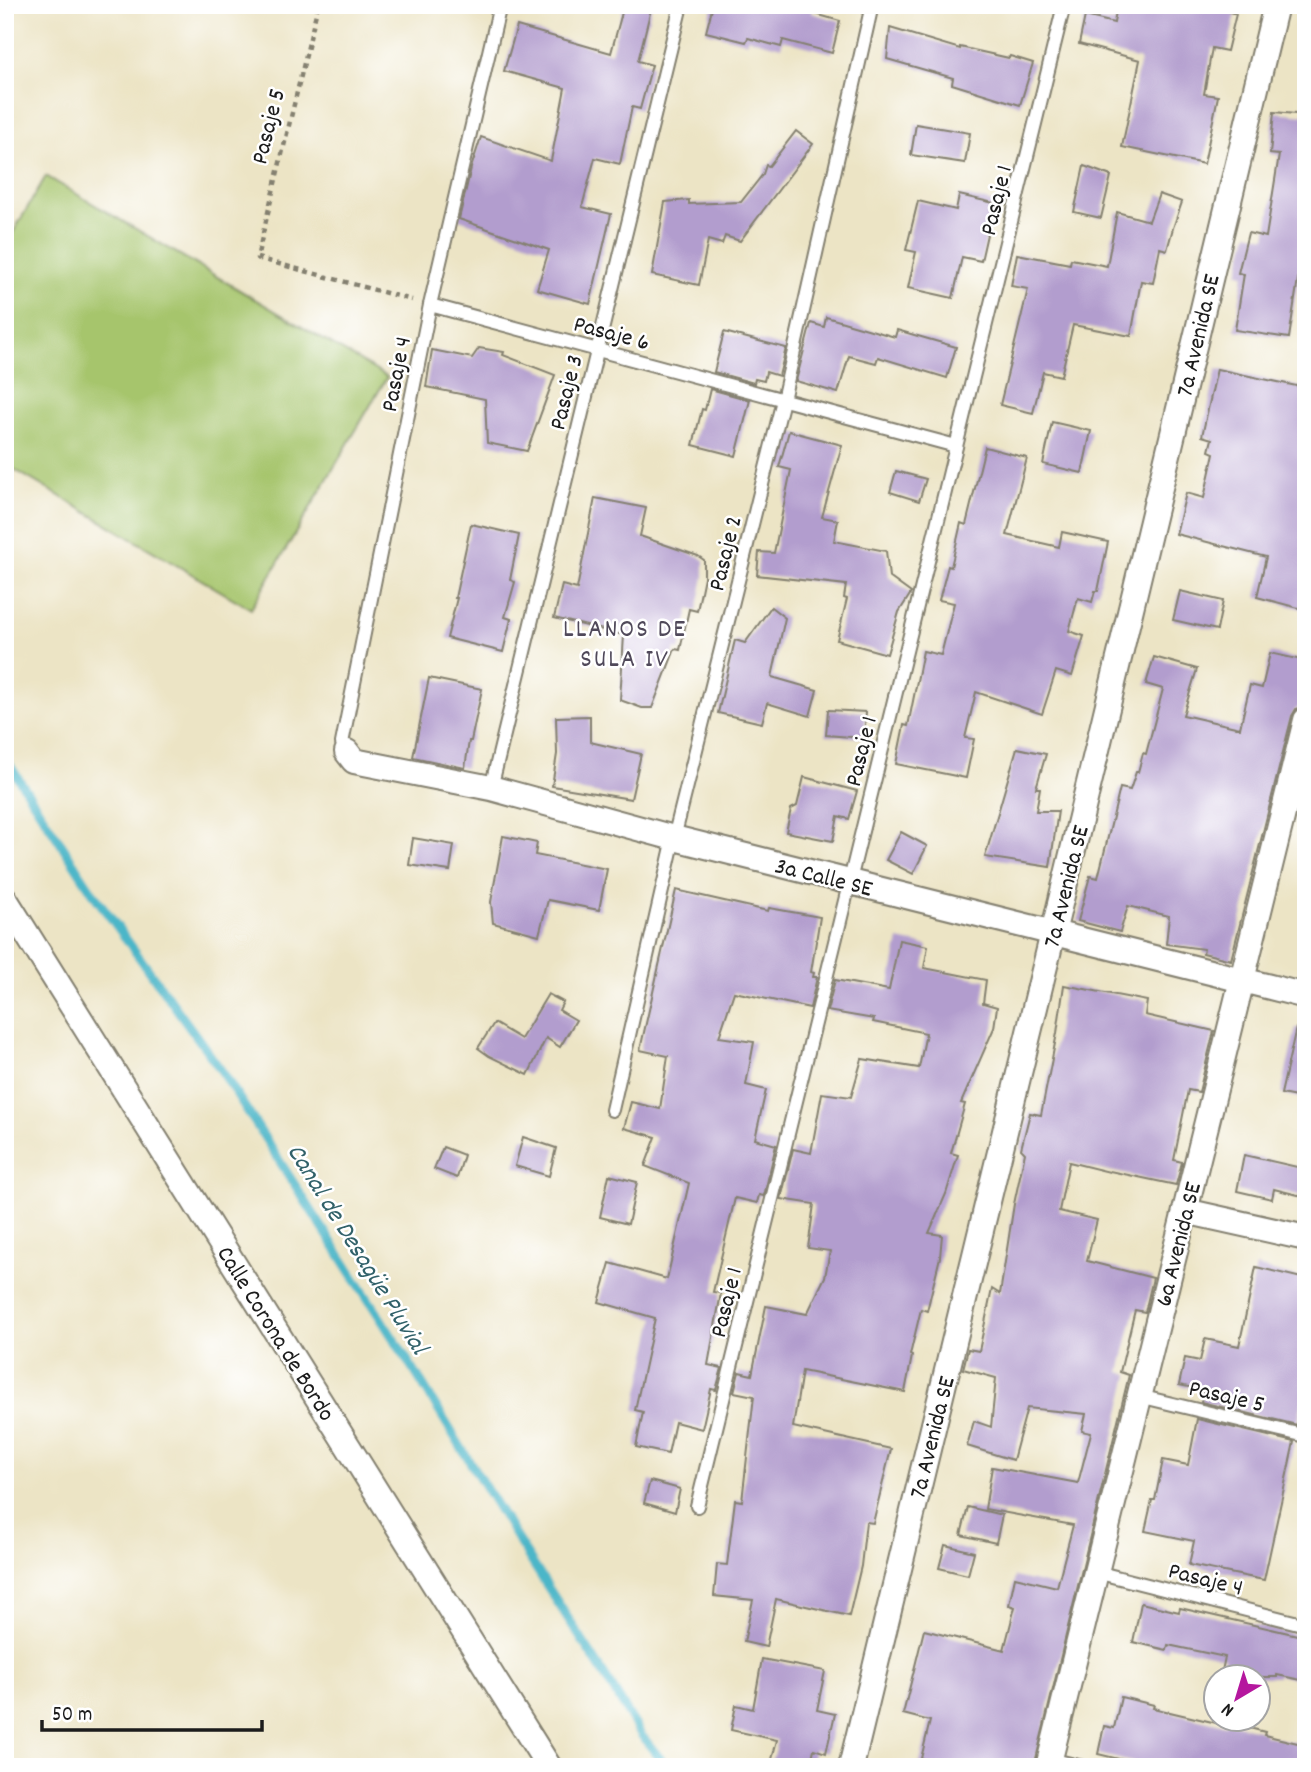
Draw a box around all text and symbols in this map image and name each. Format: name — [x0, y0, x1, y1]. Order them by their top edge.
street label: Pasaje 5 — [244, 85, 296, 168]
street label: Pasaje 1 — [973, 162, 1023, 239]
street label: 7a Avenida SE — [1169, 271, 1231, 400]
street label: Pasaje 6 — [569, 308, 653, 361]
street label: Pasaje 4 — [374, 334, 422, 415]
street label: Pasaje 3 — [542, 351, 594, 434]
street label: Pasaje 2 — [701, 513, 753, 595]
district label: LLANOS DE SULA IV — [563, 612, 687, 679]
street label: Pasaje 1 — [838, 713, 888, 790]
street label: 7a Avenida SE — [1036, 822, 1099, 951]
street label: 3a Calle SE — [771, 850, 876, 907]
water label: Canal de Desagüe Pluvial — [276, 1137, 437, 1364]
street label: 6a Avenida SE — [1148, 1179, 1212, 1311]
street label: Calle Corona de Bordo — [207, 1240, 342, 1429]
street label: Pasaje 1 — [703, 1264, 753, 1341]
street label: 7a Avenida SE — [902, 1373, 965, 1502]
street label: Pasaje 5 — [1185, 1373, 1268, 1423]
street label: Pasaje 4 — [1164, 1555, 1246, 1607]
north arrow — [1202, 1664, 1272, 1734]
scale bar — [42, 1688, 262, 1732]
text: N — [1217, 1695, 1241, 1722]
text: 50 m — [52, 1701, 92, 1731]

